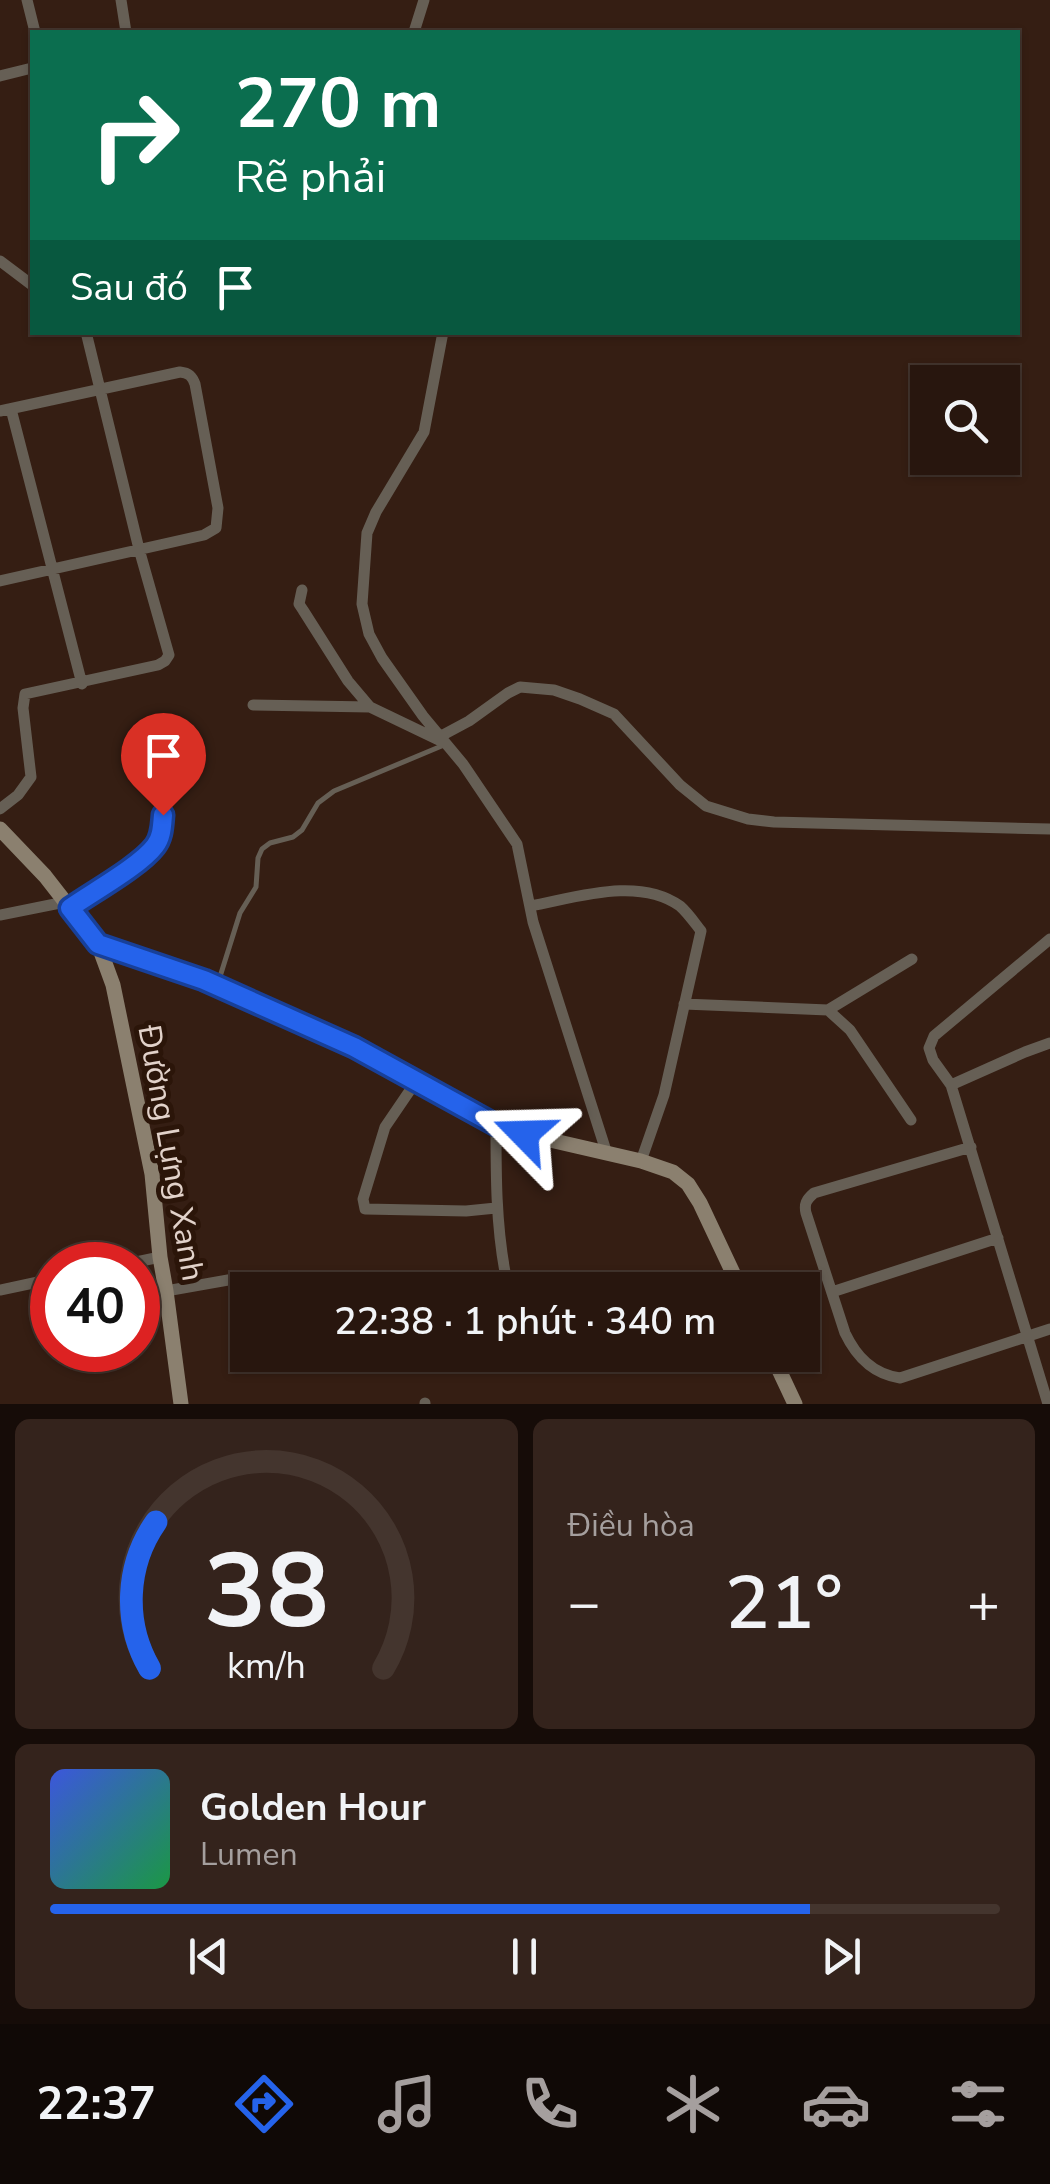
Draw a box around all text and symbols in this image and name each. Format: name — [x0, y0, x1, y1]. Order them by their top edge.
text: 270 m — [235, 56, 441, 152]
icon: right — [70, 70, 200, 200]
text: Rẽ phải — [235, 147, 386, 208]
icon: arrive — [208, 260, 263, 315]
text: Sau đó — [70, 262, 188, 313]
map controls — [910, 365, 1020, 475]
button: search — [910, 365, 1020, 475]
pin — [121, 713, 206, 816]
icon: arrive — [136, 728, 191, 783]
street label: Đường Lựng Xanh — [127, 1021, 215, 1284]
position arrow — [472, 1082, 576, 1186]
speed limit sign: 40 — [30, 1242, 160, 1372]
text: 22:38 · 1 phút · 340 m — [334, 1296, 716, 1347]
text: Điều hòa — [568, 1504, 695, 1547]
text: 38 — [204, 1521, 329, 1663]
text: 21° — [725, 1552, 843, 1654]
text: − — [568, 1566, 601, 1641]
text: + — [967, 1566, 1000, 1641]
text: km/h — [227, 1642, 306, 1691]
text: Golden Hour — [200, 1782, 426, 1833]
text: Lumen — [200, 1833, 298, 1876]
icon: previous — [181, 1929, 236, 1984]
icon: pause — [497, 1929, 552, 1984]
icon: next — [814, 1929, 869, 1984]
icon: directions — [229, 2069, 299, 2139]
icon: music — [372, 2069, 442, 2139]
icon: phone — [515, 2069, 585, 2139]
icon: climate — [658, 2069, 728, 2139]
icon: car — [801, 2069, 871, 2139]
icon: filters — [943, 2069, 1013, 2139]
text: 22:37 — [36, 2074, 156, 2135]

